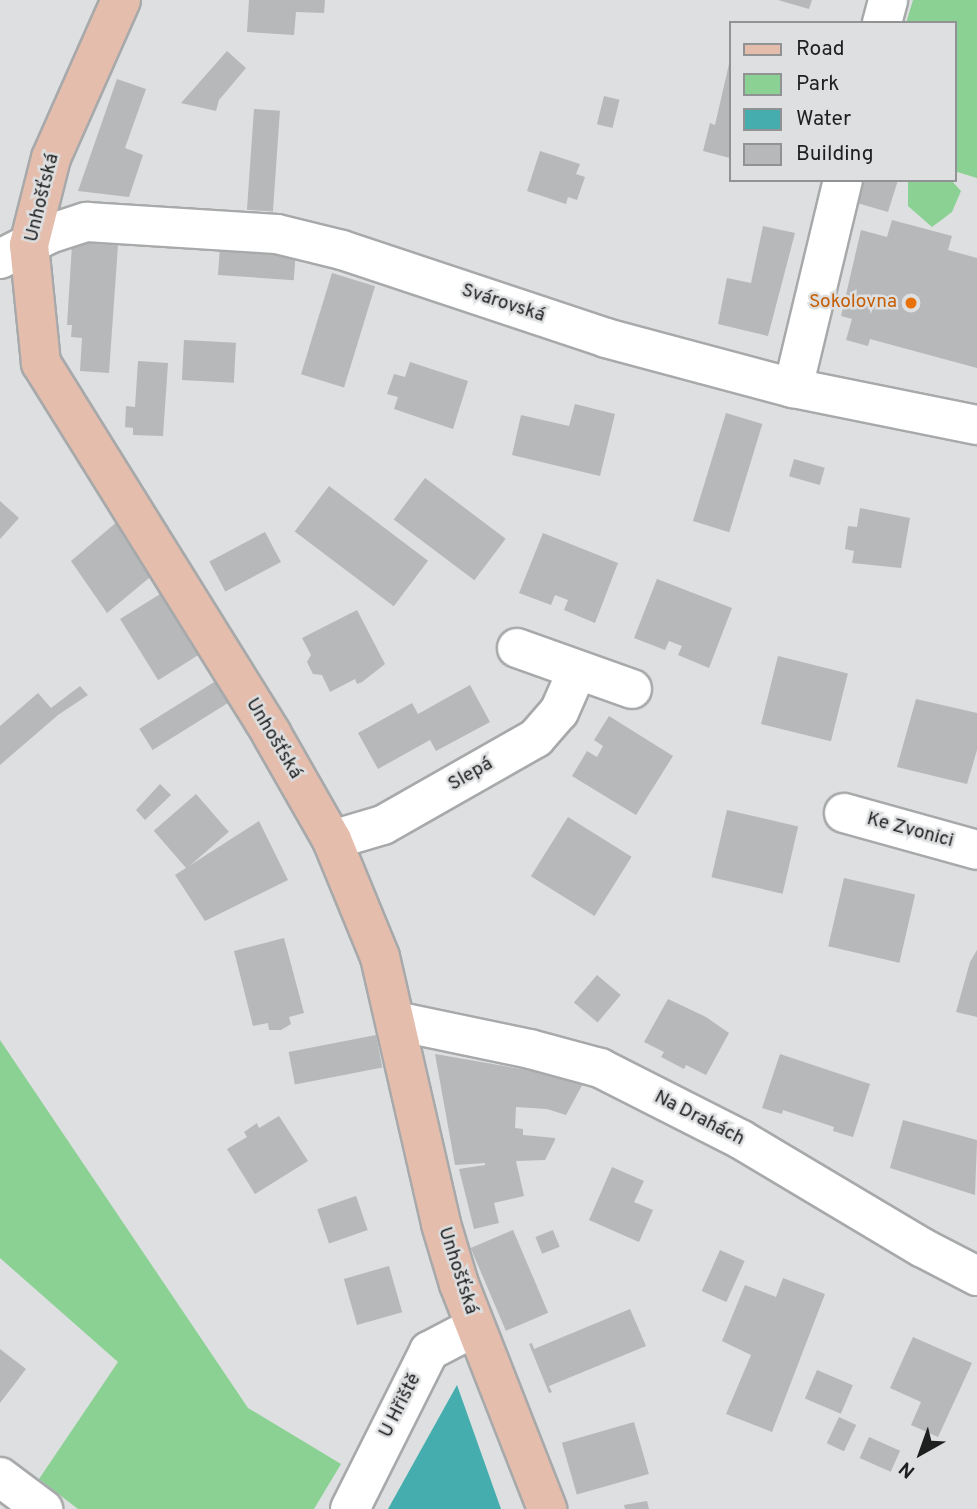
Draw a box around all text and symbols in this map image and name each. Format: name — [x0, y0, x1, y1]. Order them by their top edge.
legend — [729, 21, 956, 182]
text: Road — [796, 36, 845, 63]
text: Park — [796, 71, 839, 98]
text: Water — [796, 106, 851, 133]
text: Building — [796, 141, 874, 168]
street label: Unhošťská — [21, 151, 65, 245]
street label: Svárovská — [458, 280, 548, 328]
place label: Sokolovna — [809, 292, 897, 314]
marker: Sokolovna — [903, 295, 919, 311]
street label: Unhošťská — [240, 694, 306, 784]
street label: Slepá — [445, 753, 497, 797]
street label: Ke Zvonici — [864, 808, 956, 854]
street label: Na Drahách — [650, 1087, 748, 1151]
street label: Unhošťská — [432, 1224, 482, 1318]
street label: U Hřiště — [375, 1370, 427, 1442]
north arrow — [886, 1418, 956, 1488]
text: N — [895, 1456, 920, 1483]

